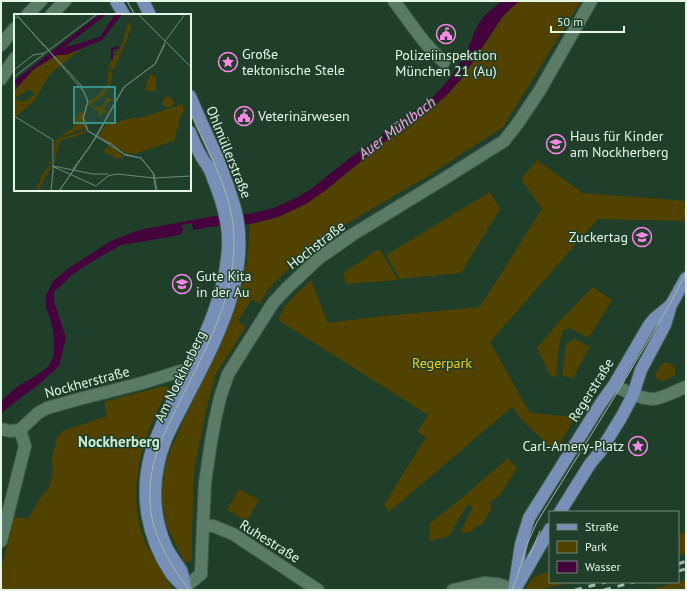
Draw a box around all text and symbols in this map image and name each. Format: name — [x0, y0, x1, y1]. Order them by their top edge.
scale bar — [551, 8, 624, 34]
inset map — [14, 14, 191, 191]
text: 50 m — [557, 14, 583, 29]
public building icon: Polizeiinspektion München 21 (Au) — [435, 23, 457, 45]
place label: Große tektonische Stele — [242, 45, 345, 79]
place label: Polizeiinspektion München 21 (Au) — [395, 46, 497, 80]
place icon: Große tektonische Stele — [217, 51, 239, 73]
water label: Auer Mühlbach — [353, 92, 439, 164]
street label: Ohlmüllerstraße — [202, 103, 256, 201]
public building icon: Veterinärwesen — [233, 105, 255, 127]
place label: Veterinärwesen — [257, 107, 350, 125]
place label: Haus für Kinder am Nockherberg — [570, 127, 668, 161]
school or university icon: Haus für Kinder am Nockherberg — [545, 133, 567, 155]
street label: Hochstraße — [283, 217, 349, 273]
school or university icon: Zuckertag — [631, 226, 653, 248]
place label: Zuckertag — [569, 228, 628, 246]
place label: Gute Kita in der Au — [196, 267, 252, 301]
school or university icon: Gute Kita in der Au — [171, 273, 193, 295]
street label: Am Nockherberg — [150, 327, 210, 425]
park label: Regerpark — [412, 354, 472, 372]
street label: Regerstraße — [564, 355, 618, 425]
street label: Nockherstraße — [43, 362, 131, 402]
district label: Nockherberg — [78, 432, 160, 451]
place icon: Carl-Amery-Platz — [627, 435, 649, 457]
place label: Carl-Amery-Platz — [523, 437, 624, 455]
legend — [549, 511, 679, 583]
street label: Ruhestraße — [236, 515, 304, 567]
text: Straße — [585, 519, 619, 534]
text: Park — [585, 539, 607, 554]
text: Wasser — [585, 559, 621, 574]

